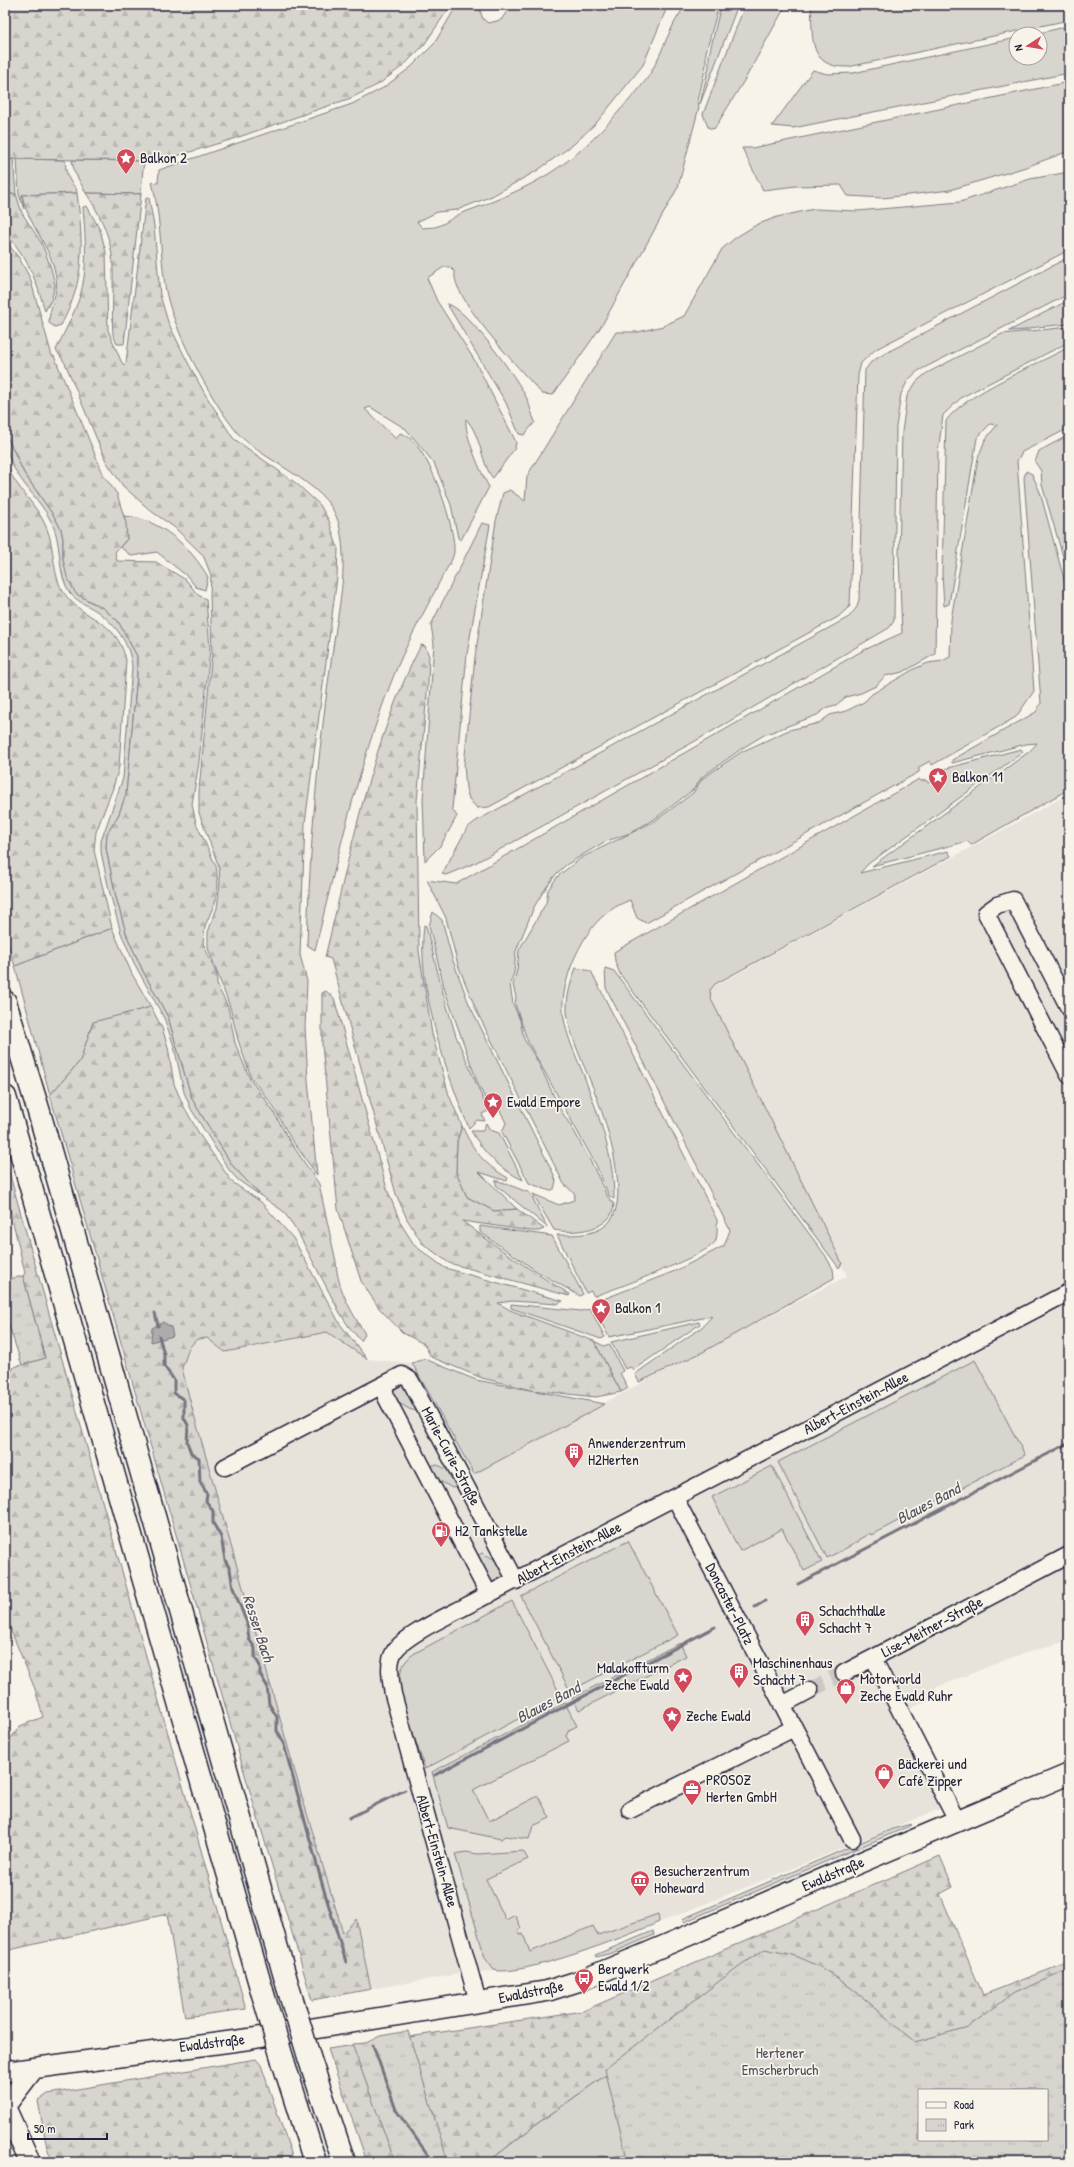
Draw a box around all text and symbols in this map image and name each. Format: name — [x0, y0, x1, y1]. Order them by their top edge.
north arrow — [1008, 26, 1048, 66]
text: N — [1011, 44, 1026, 52]
place icon: Balkon 2 — [115, 147, 137, 175]
place label: Balkon 2 — [140, 147, 187, 168]
place icon: Balkon 11 — [927, 766, 949, 794]
place label: Balkon 11 — [952, 766, 1003, 787]
place icon: Ewald Empore — [482, 1091, 504, 1119]
place label: Ewald Empore — [507, 1091, 581, 1112]
place icon: Balkon 1 — [590, 1297, 612, 1325]
place label: Balkon 1 — [615, 1297, 660, 1318]
street label: Albert-Einstein-Allee — [800, 1366, 912, 1439]
street label: Marie-Curie-Straße — [417, 1403, 486, 1509]
place label: Anwenderzentrum H2Herten — [588, 1432, 686, 1470]
building icon: Anwenderzentrum H2Herten — [563, 1441, 585, 1469]
water label: Blaues Band — [892, 1476, 966, 1529]
street label: Albert-Einstein-Allee — [513, 1516, 625, 1589]
fuel station icon: H2 Tankstelle — [430, 1520, 452, 1548]
place label: H2 Tankstelle — [455, 1520, 528, 1541]
street label: Doncaster-Platz — [701, 1559, 760, 1649]
street label: Lise-Meitner-Straße — [877, 1591, 986, 1662]
water label: Resser Bach — [238, 1592, 281, 1666]
place label: Schachthalle Schacht 7 — [819, 1600, 886, 1638]
building icon: Schachthalle Schacht 7 — [794, 1609, 816, 1637]
place label: Maschinenhaus Schacht 7 — [753, 1652, 833, 1690]
place label: Malakoffturm Zeche Ewald — [597, 1657, 669, 1695]
building icon: Maschinenhaus Schacht 7 — [728, 1661, 750, 1689]
place icon: Malakoffturm Zeche Ewald — [672, 1666, 694, 1694]
place label: Motorworld Zeche Ewald Ruhr — [860, 1668, 953, 1706]
water label: Blaues Band — [512, 1675, 586, 1728]
shop icon: Motorworld Zeche Ewald Ruhr — [835, 1677, 857, 1705]
place icon: Zeche Ewald — [661, 1705, 683, 1733]
place label: Zeche Ewald — [686, 1705, 751, 1726]
place label: Bäckerei und Café Zipper — [898, 1753, 967, 1791]
shop icon: Bäckerei und Café Zipper — [873, 1762, 895, 1790]
place label: PROSOZ Herten GmbH — [706, 1769, 777, 1807]
office icon: PROSOZ Herten GmbH — [681, 1778, 703, 1806]
street label: Albert-Einstein-Allee — [411, 1792, 464, 1910]
street label: Ewaldstraße — [798, 1851, 867, 1896]
place label: Besucherzentrum Hoheward — [654, 1860, 750, 1898]
museum icon: Besucherzentrum Hoheward — [629, 1869, 651, 1897]
place label: Bergwerk Ewald 1/2 — [598, 1958, 650, 1996]
bus stop icon: Bergwerk Ewald 1/2 — [573, 1967, 595, 1995]
street label: Ewaldstraße — [497, 1975, 565, 2008]
street label: Ewaldstraße — [178, 2028, 246, 2057]
park label: Hertener Emscherbruch — [742, 2042, 818, 2080]
legend — [918, 2089, 1048, 2141]
text: Road — [954, 2096, 974, 2113]
scale bar — [28, 2115, 107, 2141]
text: Park — [954, 2116, 974, 2133]
text: 50 m — [34, 2120, 55, 2137]

